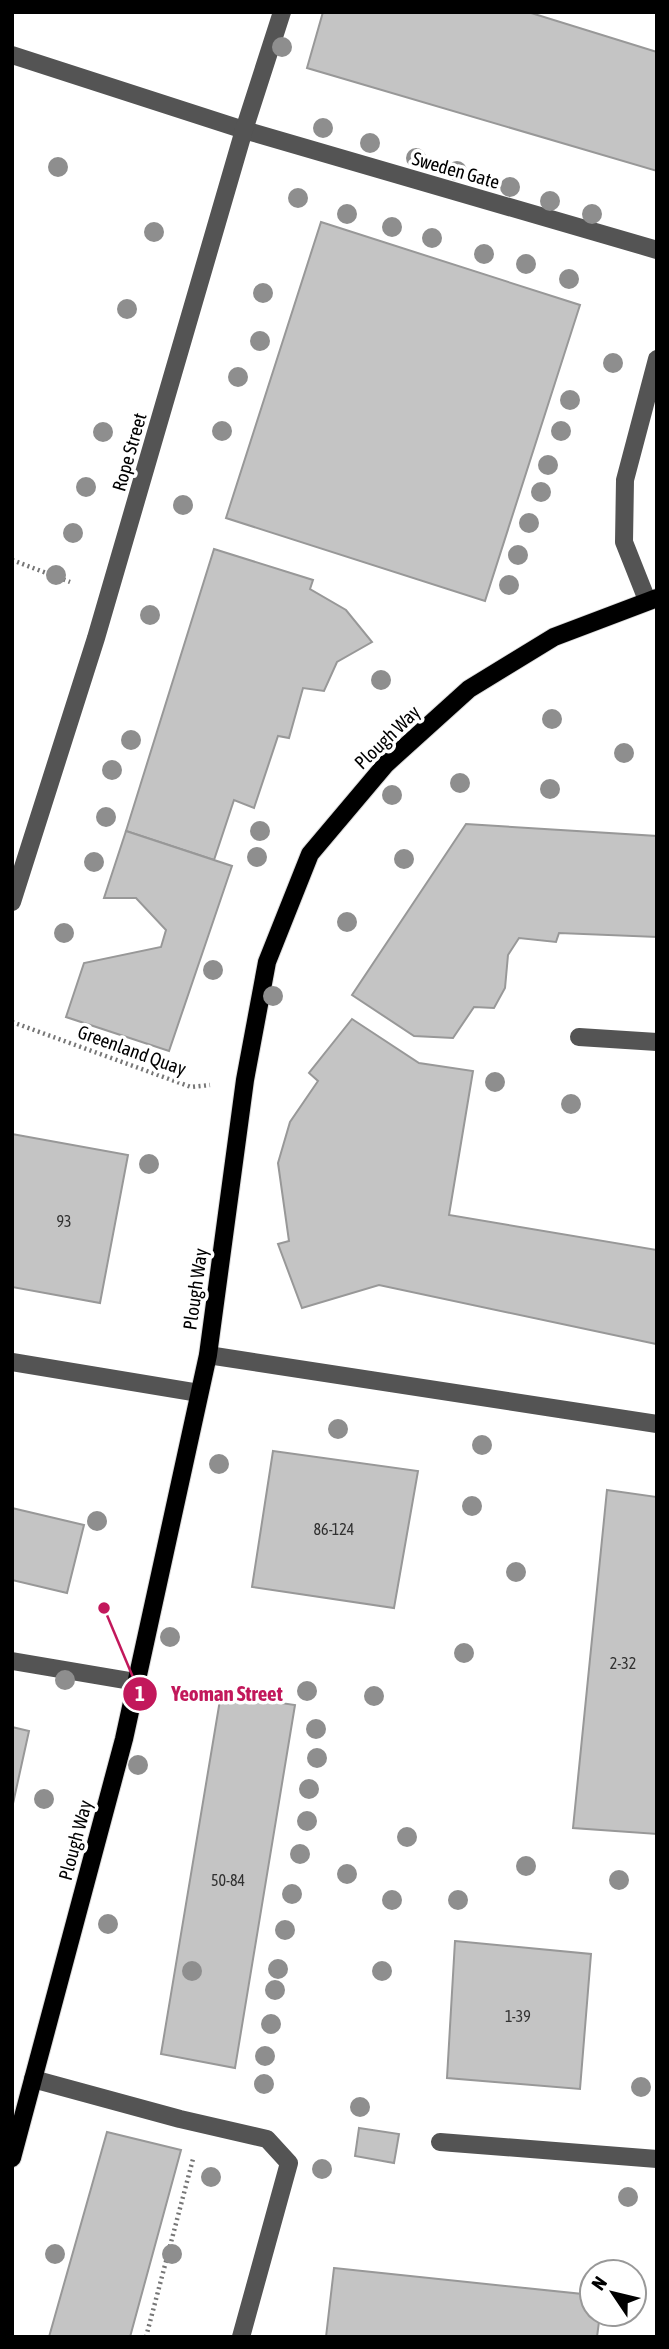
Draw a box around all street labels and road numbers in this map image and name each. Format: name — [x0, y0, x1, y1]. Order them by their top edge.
street label: Sweden Gate — [410, 147, 502, 193]
street label: Rope Street — [107, 410, 151, 494]
street label: Plough Way — [350, 700, 424, 773]
street label: Greenland Quay — [75, 1020, 189, 1080]
street label: Plough Way — [178, 1247, 212, 1331]
street label: Plough Way — [54, 1797, 96, 1883]

